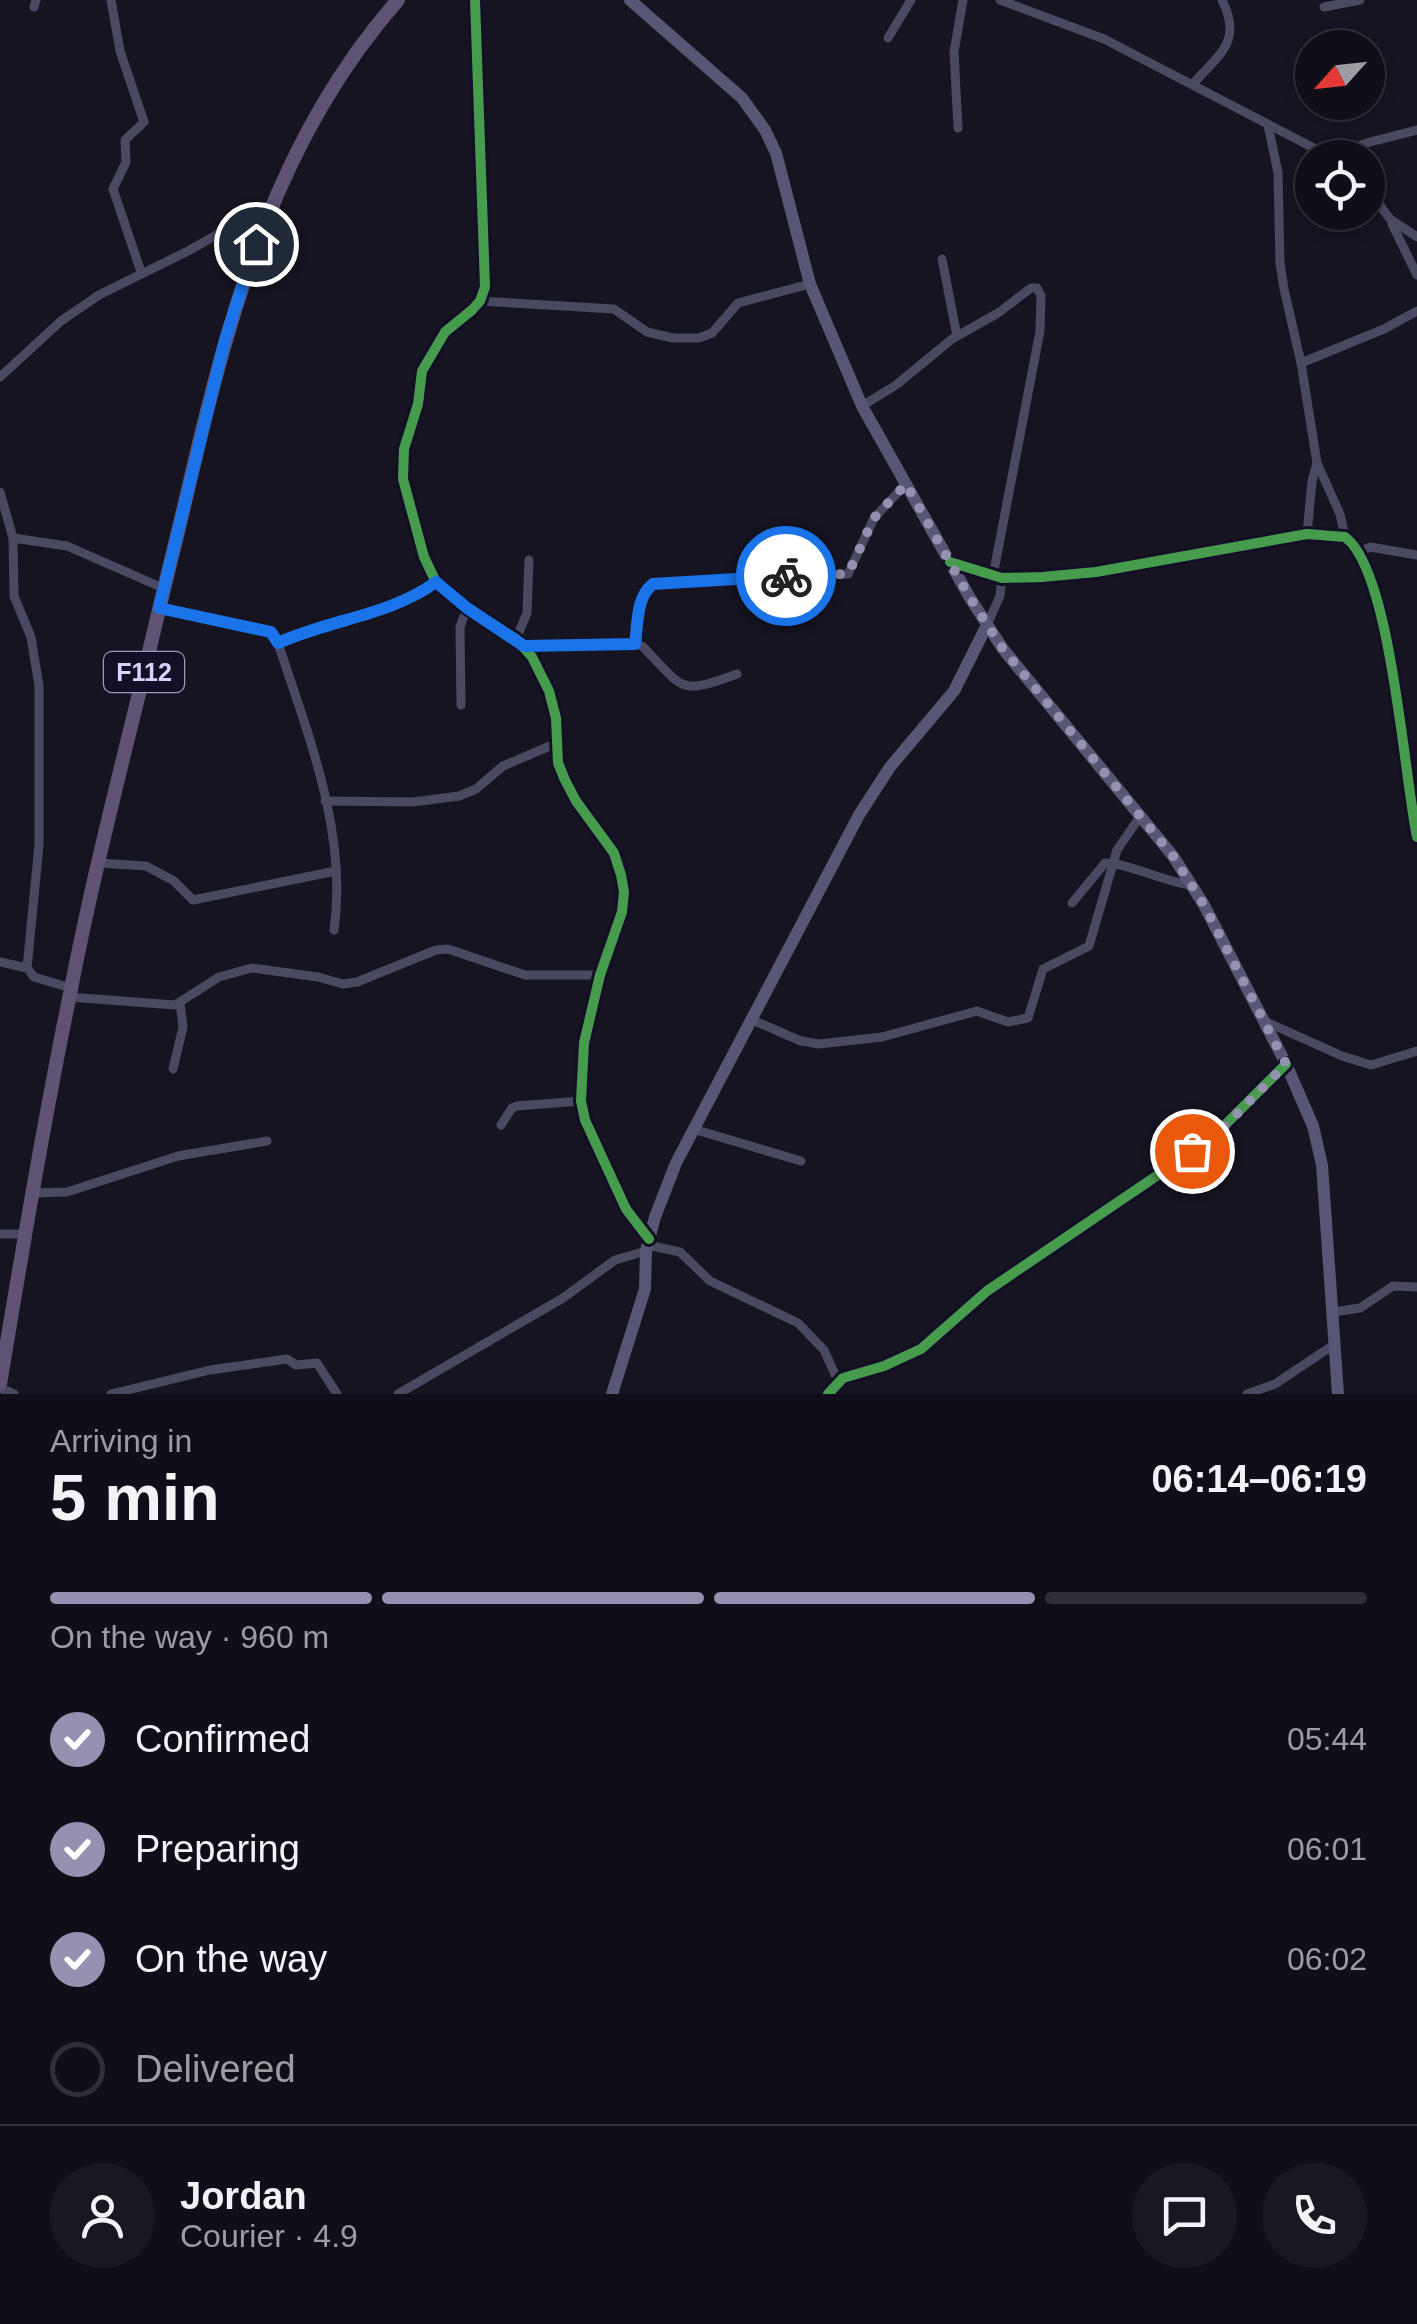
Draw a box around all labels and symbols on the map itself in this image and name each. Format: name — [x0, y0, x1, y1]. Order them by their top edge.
north arrow — [1295, 30, 1385, 120]
pin — [214, 202, 299, 287]
courier — [736, 526, 836, 626]
road number: F112 — [104, 652, 184, 692]
pin — [1150, 1109, 1235, 1194]

